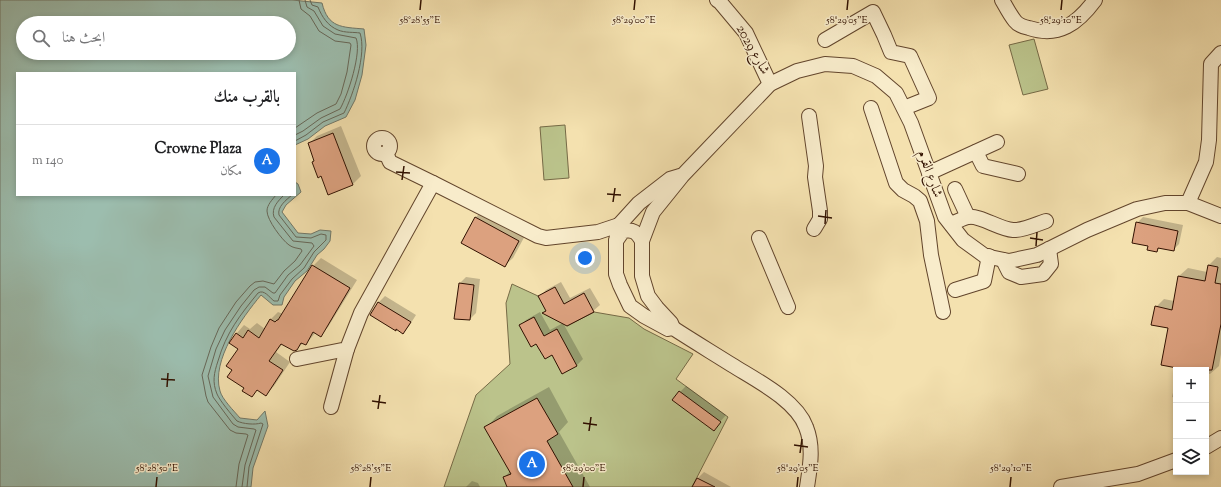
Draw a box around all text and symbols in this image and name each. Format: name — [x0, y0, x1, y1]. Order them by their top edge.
text: 58°28'55"E — [399, 13, 440, 28]
text: 58°29'00"E — [612, 13, 655, 28]
text: 58°29'05"E — [825, 13, 868, 28]
text: 58°29'10"E — [1039, 13, 1082, 28]
search box — [16, 16, 296, 60]
street label: 2029 شارع — [730, 21, 774, 79]
icon: search — [30, 27, 52, 49]
text: ابحث هنا — [62, 28, 105, 49]
text: بالقرب منك — [214, 86, 280, 110]
text: Crowne Plaza — [154, 139, 242, 160]
street label: شارع القرم — [910, 147, 947, 201]
text: 140 m — [32, 152, 63, 170]
text: A — [262, 152, 272, 170]
text: مكان — [220, 163, 242, 181]
your location — [575, 248, 595, 268]
map controls — [1173, 367, 1209, 475]
button: + — [1173, 367, 1209, 403]
button: − — [1173, 403, 1209, 439]
button: layers — [1173, 439, 1209, 475]
pin: A — [519, 449, 545, 479]
text: 58°28'50"E — [135, 461, 178, 476]
text: 58°28'55"E — [350, 461, 391, 476]
text: 58°29'00"E — [562, 461, 605, 476]
text: 58°29'05"E — [776, 461, 819, 476]
text: 58°29'10"E — [989, 461, 1032, 476]

